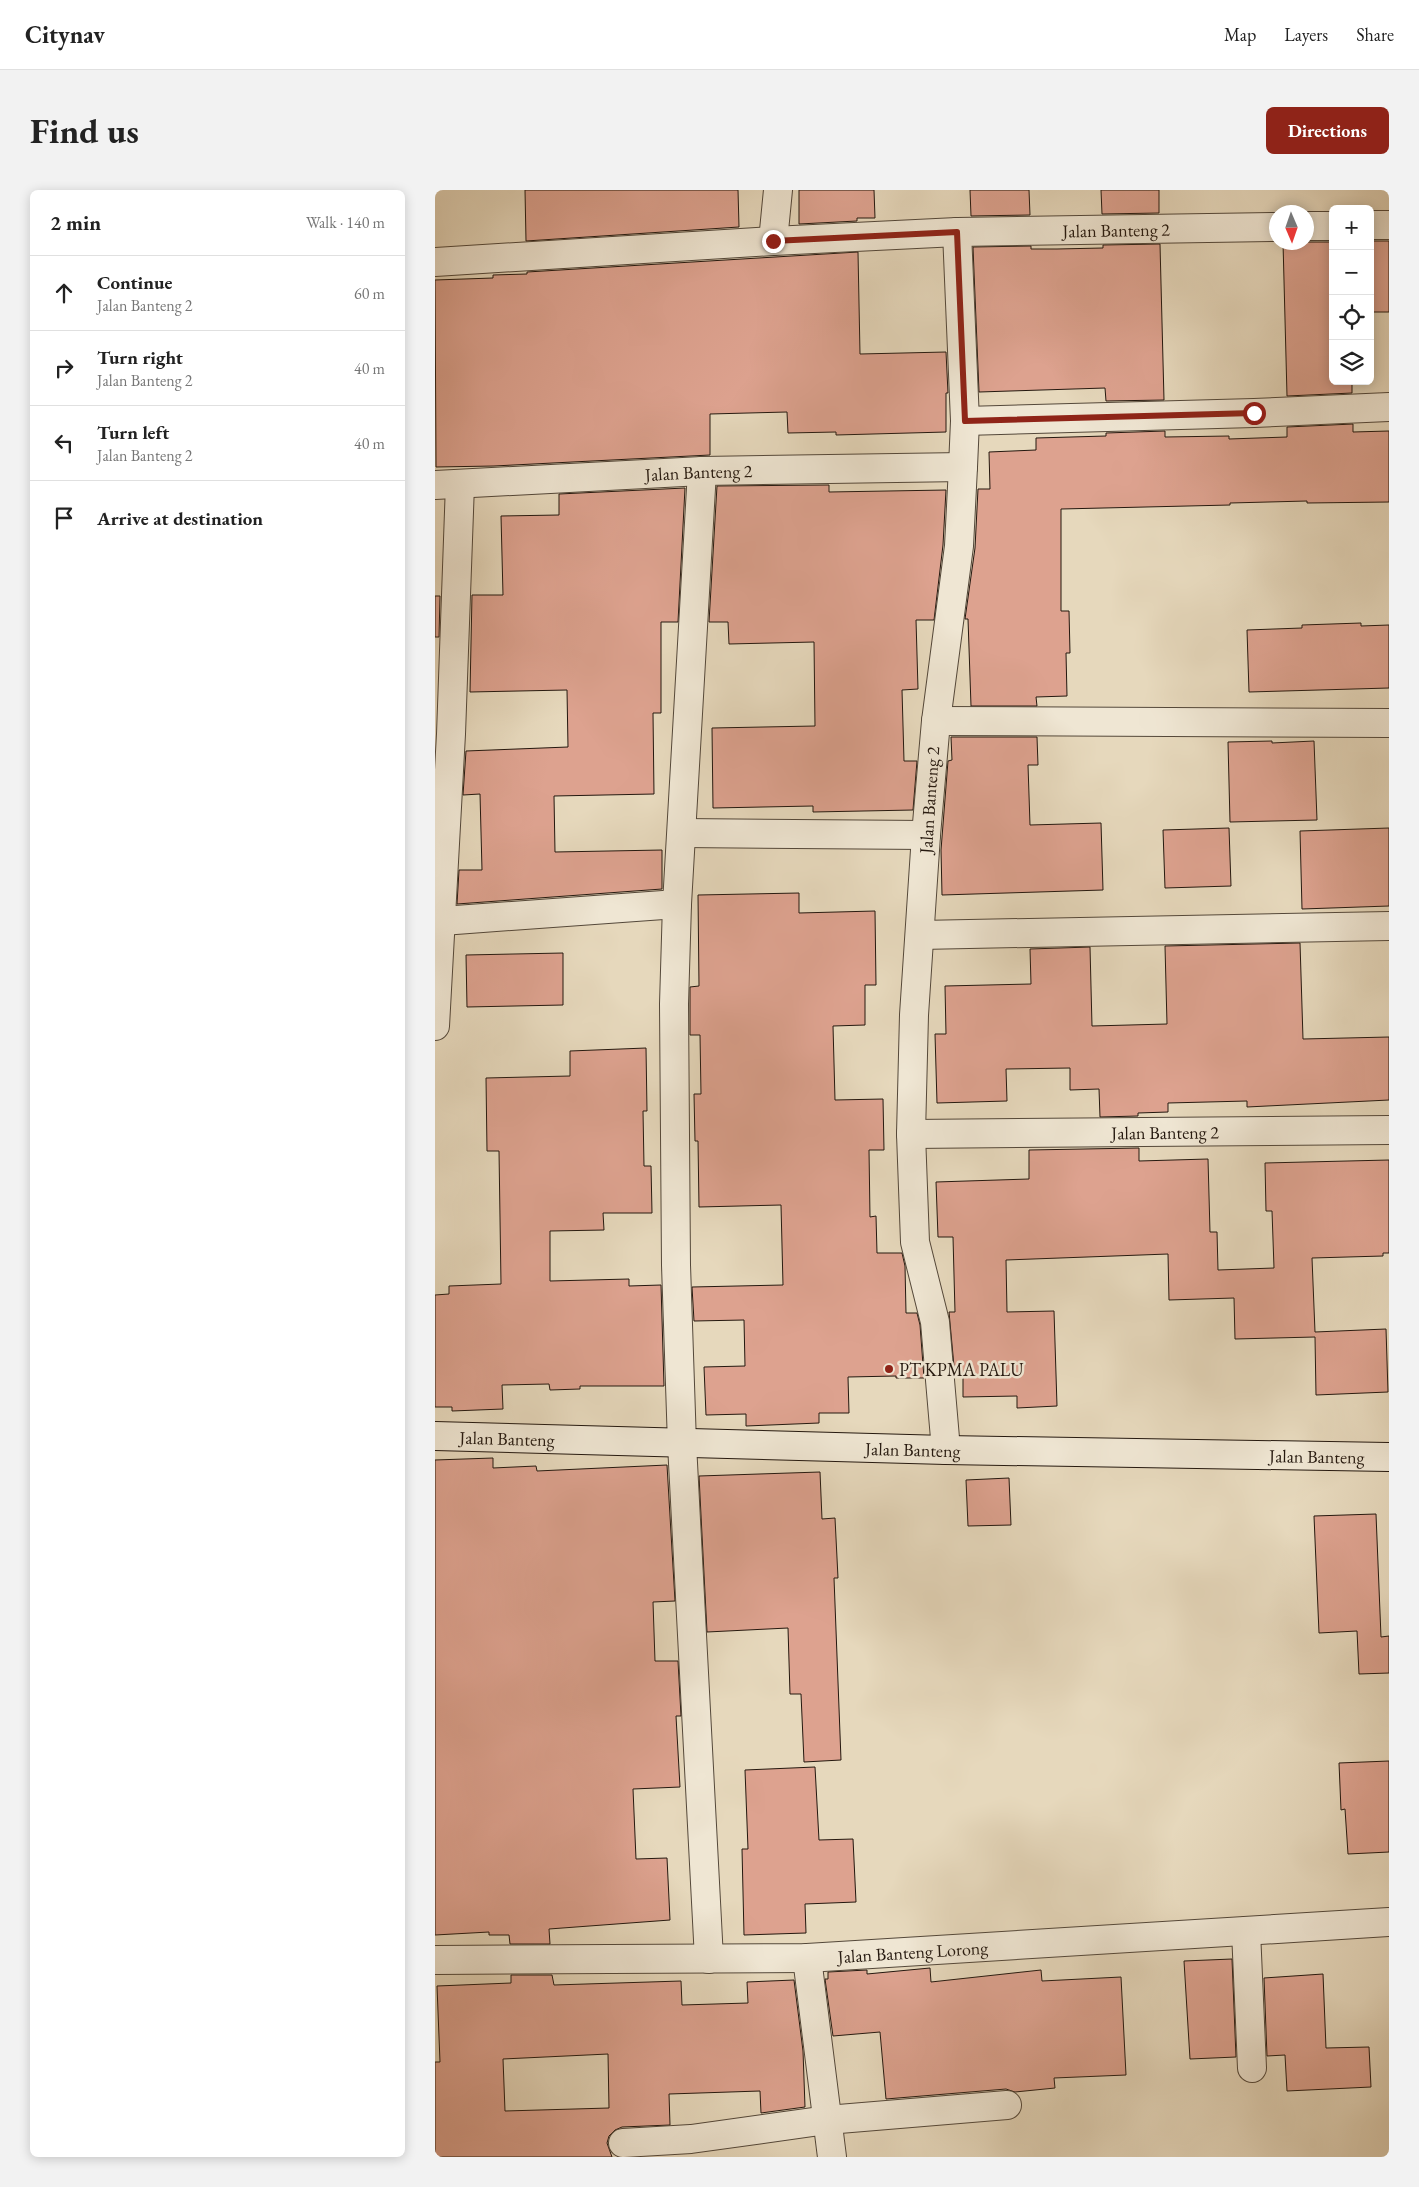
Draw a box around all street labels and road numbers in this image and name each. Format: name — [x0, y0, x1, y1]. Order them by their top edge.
street label: Jalan Banteng 2 — [1060, 217, 1170, 242]
street label: Jalan Banteng 2 — [642, 459, 753, 486]
street label: Jalan Banteng 2 — [914, 745, 944, 856]
street label: Jalan Banteng 2 — [1109, 1120, 1219, 1144]
street label: Jalan Banteng — [457, 1425, 555, 1451]
street label: Jalan Banteng — [863, 1436, 961, 1462]
street label: Jalan Banteng — [1267, 1444, 1365, 1468]
street label: Jalan Banteng Lorong — [835, 1935, 989, 1968]

